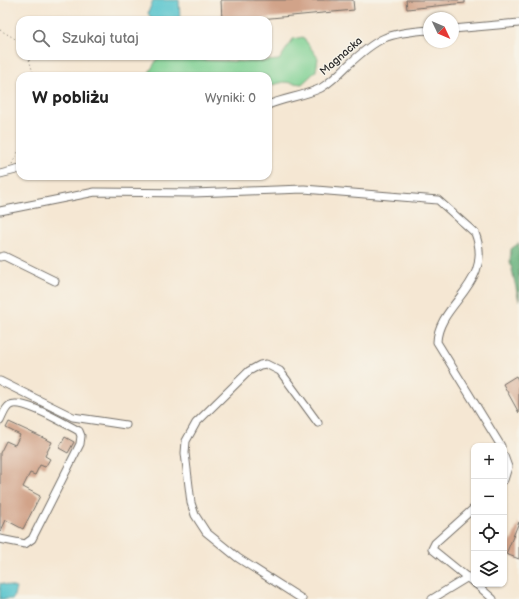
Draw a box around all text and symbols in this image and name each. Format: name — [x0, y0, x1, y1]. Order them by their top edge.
north arrow — [423, 12, 459, 48]
search box — [16, 16, 272, 60]
icon: search — [30, 27, 52, 49]
text: Szukaj tutaj — [62, 29, 139, 48]
street label: Magnacka — [317, 34, 365, 78]
text: W pobliżu — [32, 88, 109, 108]
text: Wyniki: 0 — [205, 90, 256, 106]
map controls — [471, 443, 507, 587]
button: + — [471, 443, 507, 479]
button: − — [471, 479, 507, 515]
button: locate — [471, 515, 507, 551]
button: layers — [471, 551, 507, 587]

